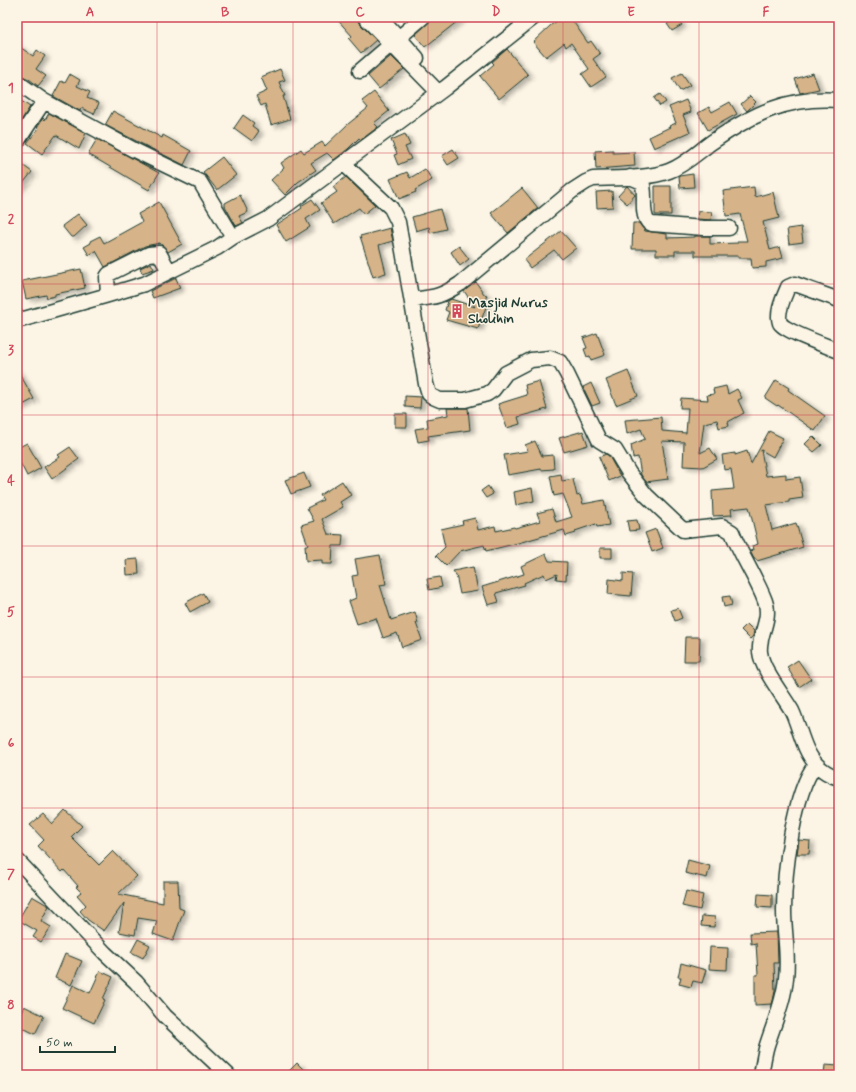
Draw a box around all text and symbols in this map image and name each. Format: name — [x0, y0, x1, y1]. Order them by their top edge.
text: A — [86, 4, 94, 21]
text: B — [221, 4, 230, 21]
text: C — [355, 4, 365, 21]
text: D — [492, 4, 501, 21]
text: E — [627, 4, 635, 21]
text: F — [763, 4, 770, 21]
text: 1 — [8, 80, 14, 97]
text: 2 — [8, 211, 15, 228]
place label: Masjid Nurus Sholihin — [468, 294, 548, 328]
building icon: Masjid Nurus Sholihin — [449, 303, 465, 319]
text: 3 — [8, 342, 14, 359]
text: 4 — [7, 473, 15, 490]
text: 5 — [7, 604, 15, 621]
text: 6 — [8, 735, 15, 752]
text: 7 — [7, 866, 15, 883]
text: 8 — [7, 997, 15, 1014]
scale bar — [40, 1028, 115, 1054]
text: 50 m — [46, 1035, 73, 1051]

